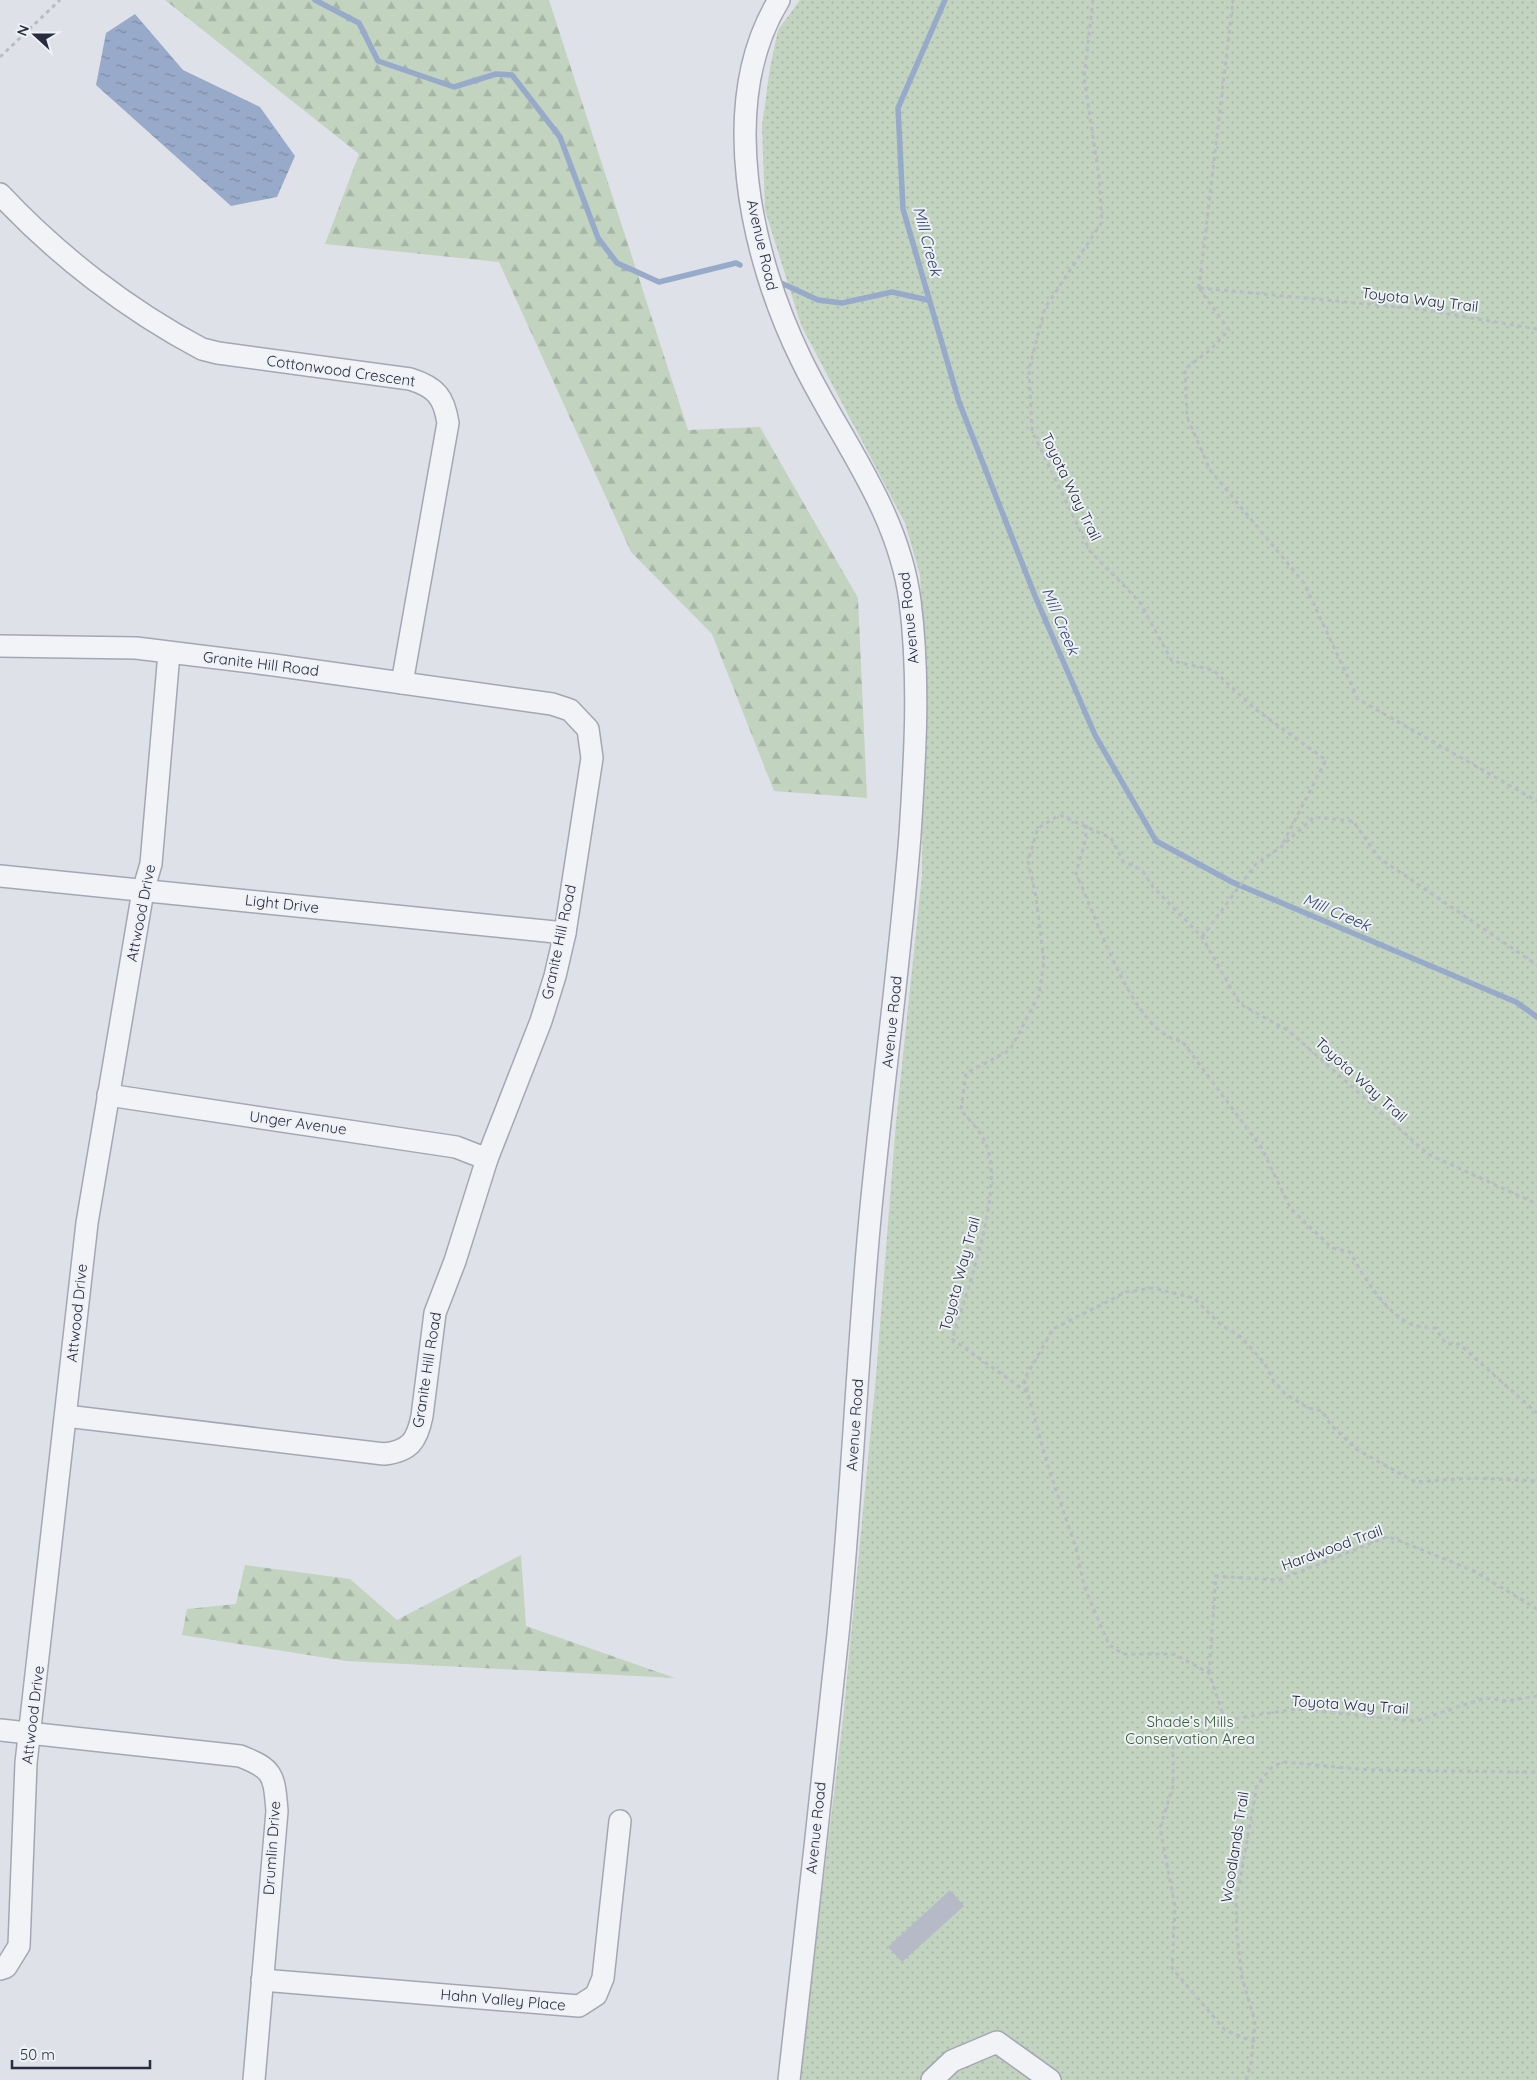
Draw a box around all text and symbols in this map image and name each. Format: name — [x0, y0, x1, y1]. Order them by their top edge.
north arrow — [10, 10, 60, 60]
text: N — [13, 22, 33, 38]
street label: Avenue Road — [743, 198, 782, 292]
water label: Mill Creek — [909, 204, 947, 279]
street label: Toyota Way Trail — [1361, 283, 1480, 316]
street label: Cottonwood Crescent — [265, 351, 417, 390]
street label: Toyota Way Trail — [1037, 430, 1106, 544]
street label: Avenue Road — [894, 571, 923, 665]
water label: Mill Creek — [1038, 584, 1085, 659]
street label: Granite Hill Road — [202, 647, 320, 680]
street label: Attwood Drive — [122, 862, 159, 963]
street label: Granite Hill Road — [537, 883, 580, 1001]
water label: Mill Creek — [1300, 889, 1375, 936]
street label: Light Drive — [244, 890, 320, 917]
street label: Avenue Road — [877, 975, 906, 1069]
street label: Toyota Way Trail — [1311, 1033, 1411, 1126]
street label: Unger Avenue — [248, 1106, 348, 1139]
street label: Toyota Way Trail — [935, 1215, 984, 1333]
street label: Attwood Drive — [62, 1263, 91, 1363]
street label: Granite Hill Road — [408, 1311, 445, 1429]
street label: Avenue Road — [842, 1378, 867, 1472]
street label: Hardwood Trail — [1279, 1520, 1385, 1575]
street label: Attwood Drive — [17, 1665, 48, 1765]
street label: Toyota Way Trail — [1291, 1691, 1409, 1718]
park label: Shade’s Mills Conservation Area — [1125, 1712, 1255, 1748]
street label: Avenue Road — [801, 1781, 830, 1875]
street label: Woodlands Trail — [1216, 1790, 1253, 1904]
street label: Drumlin Drive — [259, 1800, 284, 1896]
street label: Hahn Valley Place — [440, 1985, 566, 2014]
scale bar — [12, 2038, 150, 2070]
text: 50 m — [20, 2045, 55, 2064]

